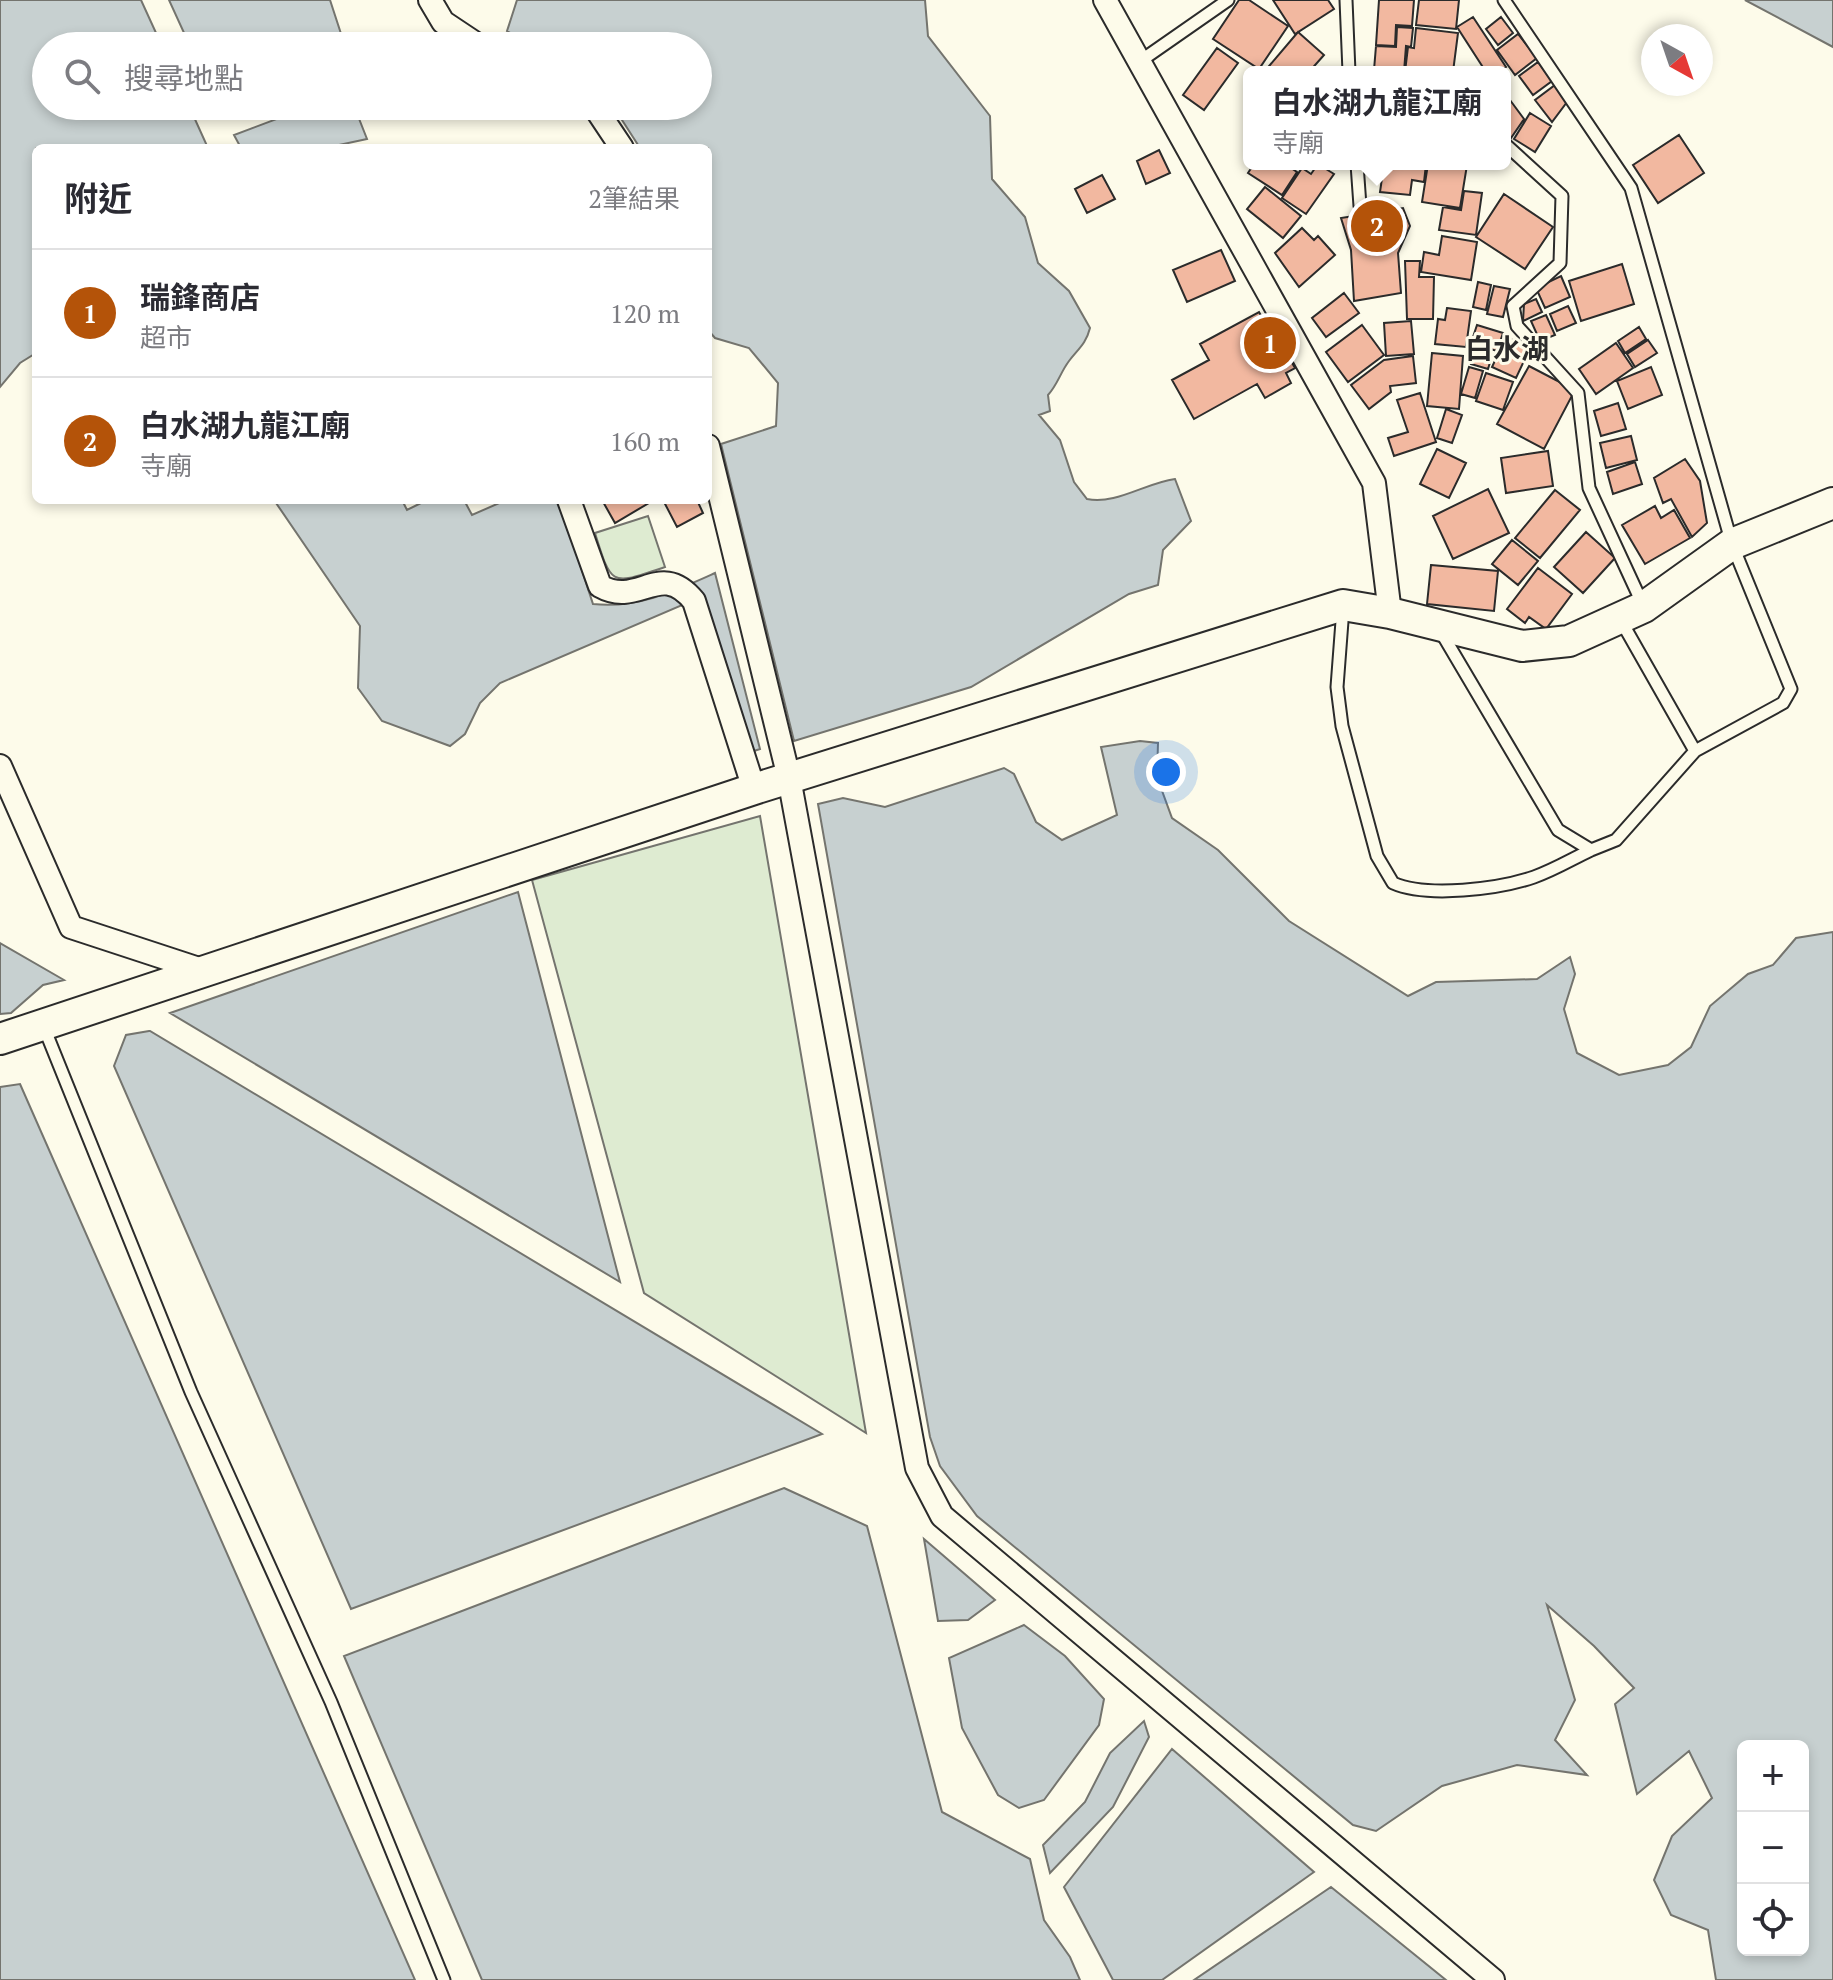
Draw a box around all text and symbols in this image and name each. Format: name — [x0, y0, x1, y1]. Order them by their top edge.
north arrow — [1641, 24, 1713, 96]
search box — [32, 32, 712, 120]
icon: search — [60, 54, 104, 98]
text: 搜尋地點 — [124, 58, 244, 98]
popup — [1243, 66, 1511, 170]
text: 白水湖九龍江廟 — [1272, 82, 1482, 122]
text: 寺廟 — [1272, 125, 1324, 159]
text: 附近 — [64, 176, 132, 221]
text: 2筆結果 — [588, 181, 680, 215]
pin: 2 — [1351, 196, 1403, 256]
text: 瑞鋒商店 — [140, 277, 260, 317]
text: 1 — [83, 296, 97, 330]
text: 120 m — [610, 296, 680, 330]
pin: 1 — [1244, 313, 1296, 373]
text: 超市 — [140, 320, 192, 354]
district label: 白水湖 — [1465, 330, 1549, 367]
text: 白水湖九龍江廟 — [140, 405, 350, 445]
text: 2 — [83, 424, 97, 458]
text: 160 m — [610, 424, 680, 458]
text: 寺廟 — [140, 448, 192, 482]
your location — [1146, 752, 1186, 792]
map controls — [1737, 1740, 1809, 1956]
button: + — [1737, 1740, 1809, 1812]
button: − — [1737, 1812, 1809, 1884]
button: locate — [1737, 1884, 1809, 1956]

